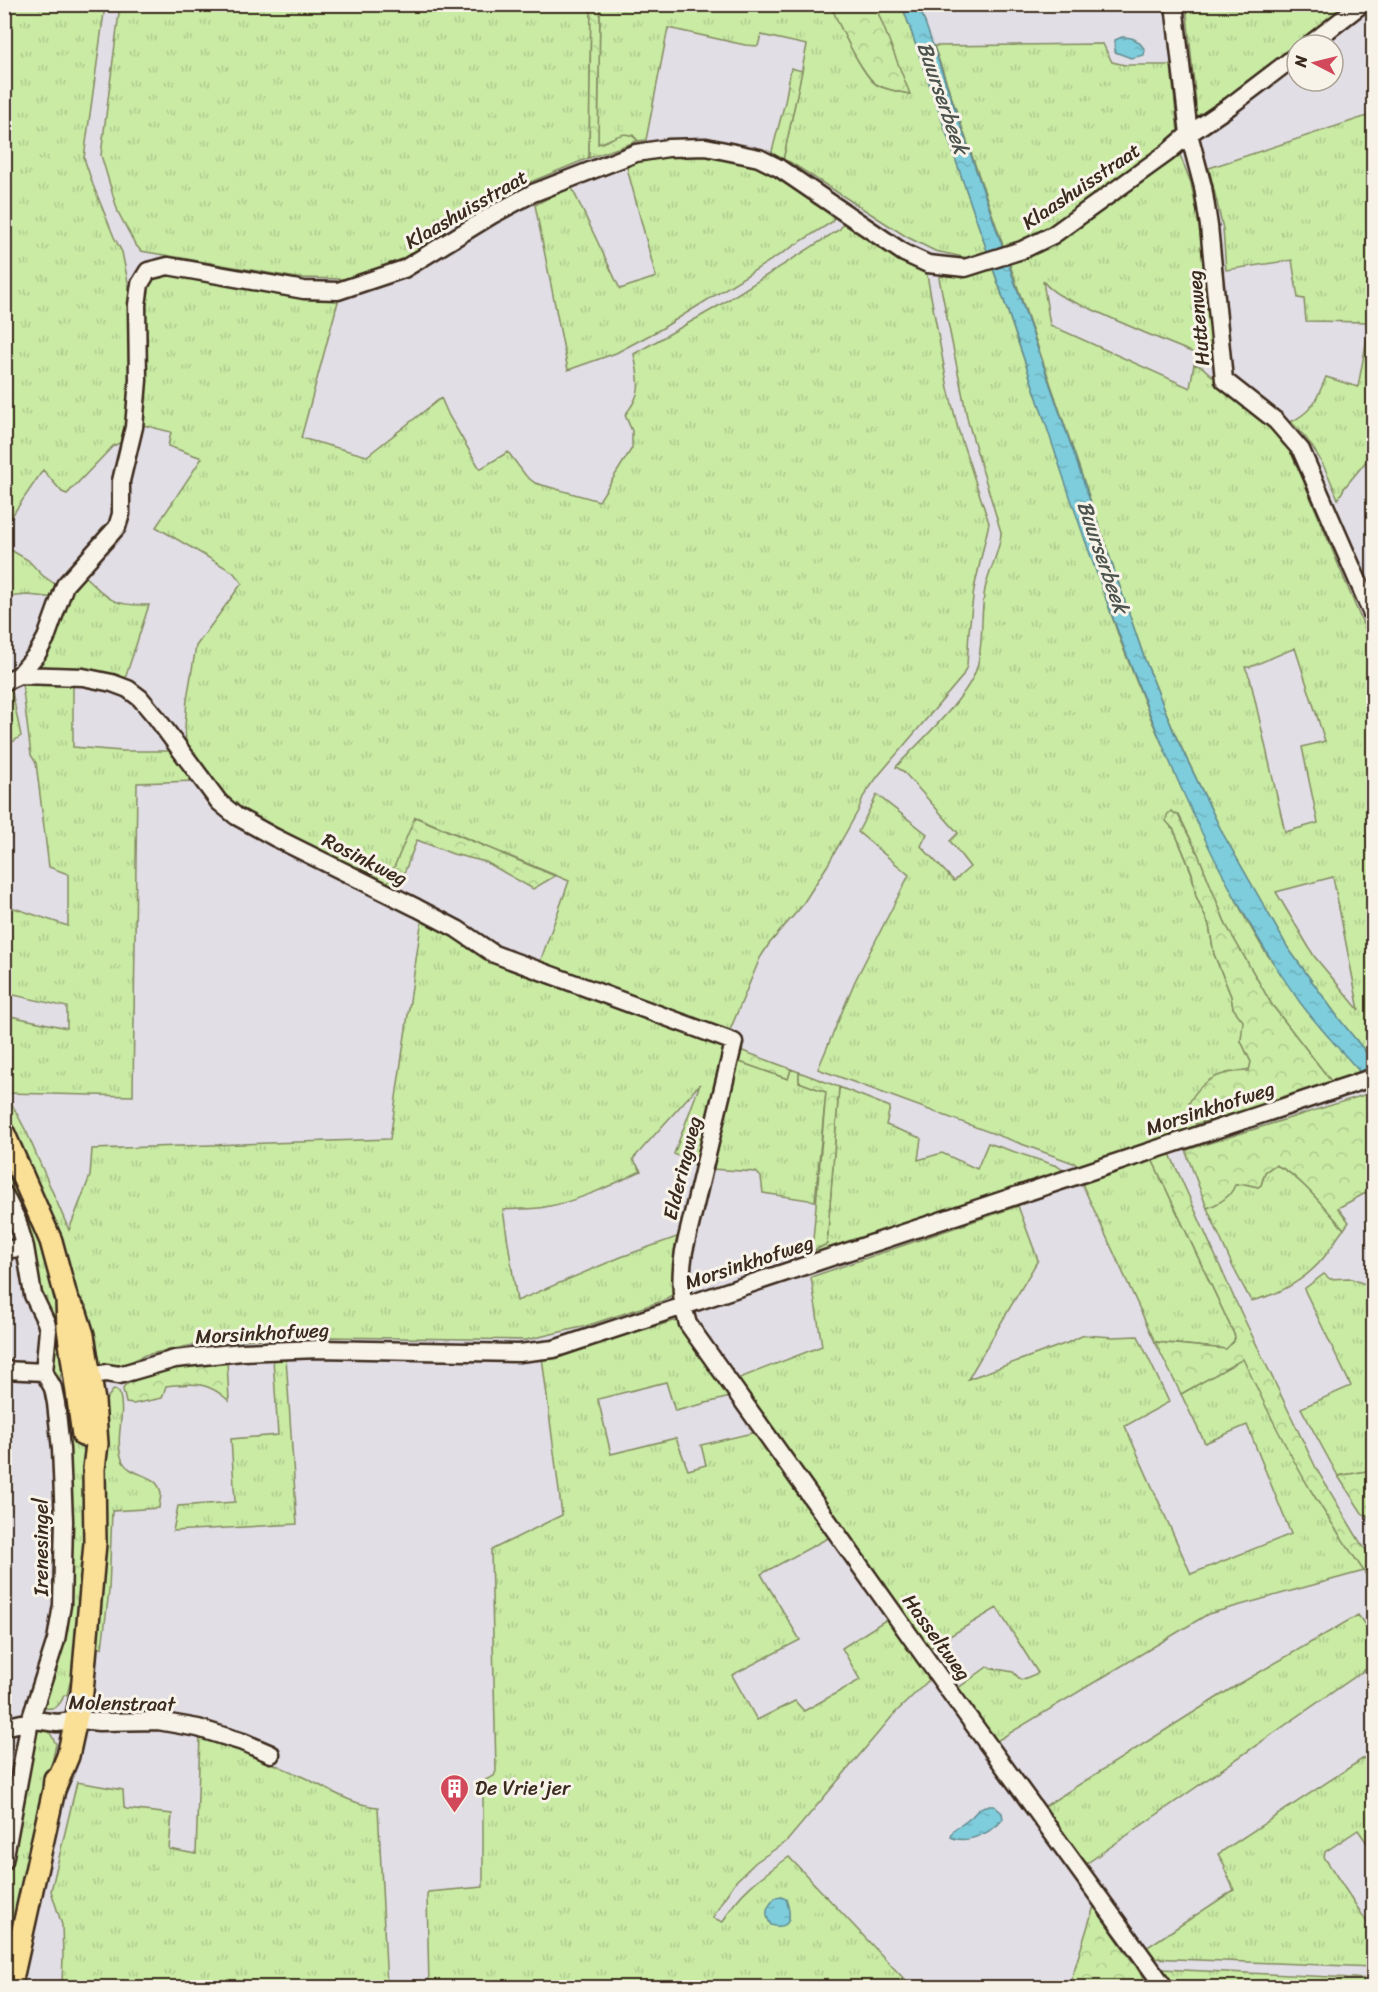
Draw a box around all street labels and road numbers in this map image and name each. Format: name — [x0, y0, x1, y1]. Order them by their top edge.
street label: Klaashuisstraat — [1015, 133, 1148, 239]
street label: Klaashuisstraat — [398, 160, 535, 259]
street label: Huttenweg — [1177, 269, 1220, 367]
street label: Rosinkweg — [316, 823, 414, 896]
street label: Morsinkhofweg — [1141, 1071, 1279, 1146]
street label: Elderingweg — [653, 1113, 712, 1224]
street label: Morsinkhofweg — [680, 1225, 818, 1300]
street label: Morsinkhofweg — [194, 1313, 330, 1354]
street label: Irenesingel — [24, 1498, 59, 1597]
street label: Hasseltweg — [893, 1586, 980, 1688]
street label: Molenstraat — [68, 1685, 176, 1722]

